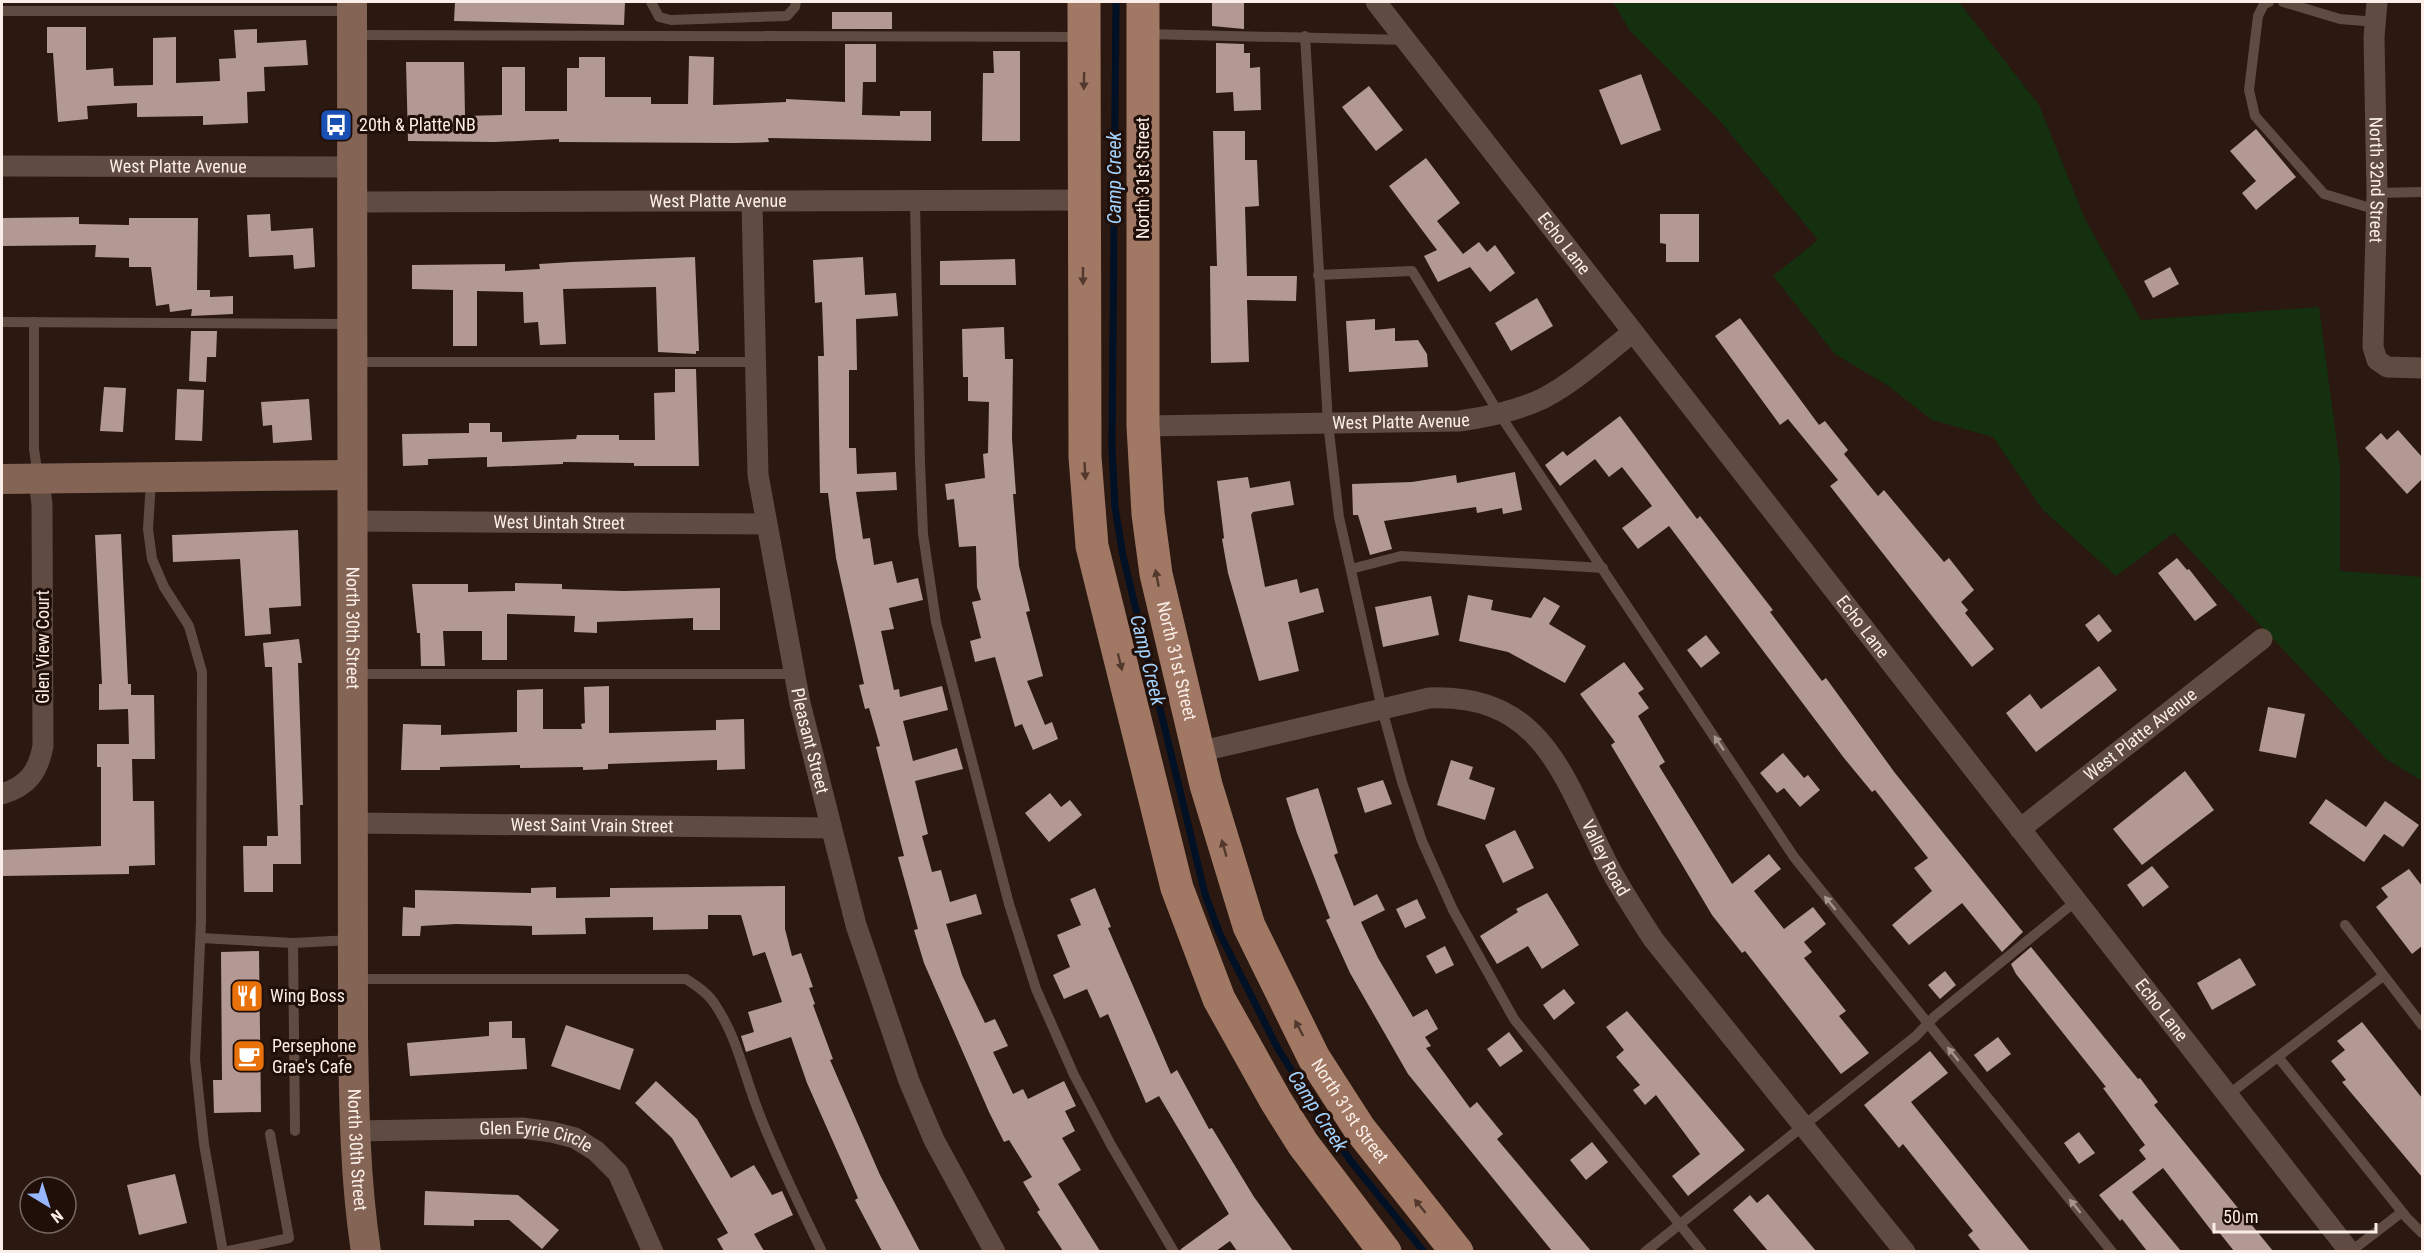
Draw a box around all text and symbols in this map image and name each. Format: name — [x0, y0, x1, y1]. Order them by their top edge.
one-way arrow — [1079, 71, 1088, 90]
bus stop icon: 20th & Platte NB — [318, 107, 354, 143]
place label: 20th & Platte NB — [359, 114, 476, 135]
street label: North 31st Street — [1132, 117, 1153, 239]
street label: North 32nd Street — [2366, 117, 2388, 243]
water label: Camp Creek — [1102, 130, 1126, 224]
street label: West Platte Avenue — [109, 155, 247, 177]
street label: West Platte Avenue — [649, 190, 787, 211]
street label: Echo Lane — [1534, 208, 1595, 278]
one-way arrow — [1078, 266, 1088, 285]
street label: West Platte Avenue — [1332, 409, 1471, 433]
one-way arrow — [1081, 461, 1090, 480]
street label: West Uintah Street — [493, 511, 625, 533]
street label: North 30th Street — [343, 567, 364, 689]
one-way arrow — [1152, 568, 1161, 587]
street label: Glen View Court — [32, 590, 53, 704]
street label: Echo Lane — [1832, 591, 1894, 662]
street label: North 31st Street — [1153, 599, 1201, 723]
water label: Camp Creek — [1125, 612, 1171, 709]
one-way arrow — [1116, 653, 1126, 671]
street label: West Platte Avenue — [2080, 683, 2201, 785]
street label: Pleasant Street — [787, 686, 833, 796]
one-way arrow — [1714, 735, 1725, 751]
street label: West Saint Vrain Street — [511, 814, 673, 836]
street label: Valley Road — [1578, 816, 1634, 900]
one-way arrow — [1219, 839, 1228, 857]
one-way arrow — [1825, 895, 1837, 910]
street label: Echo Lane — [2131, 974, 2193, 1045]
restaurant icon: Wing Boss — [229, 978, 265, 1014]
place label: Wing Boss — [270, 985, 345, 1006]
one-way arrow — [1294, 1019, 1304, 1036]
place label: Persephone Grae's Cafe — [272, 1035, 356, 1077]
cafe icon: Persephone Grae's Cafe — [231, 1038, 267, 1074]
one-way arrow — [1947, 1047, 1959, 1062]
street label: North 31st Street — [1307, 1055, 1393, 1167]
water label: Camp Creek — [1283, 1066, 1354, 1157]
street label: North 30th Street — [344, 1088, 372, 1212]
street label: Glen Eyrie Circle — [479, 1117, 597, 1156]
north arrow — [18, 1175, 78, 1235]
scale bar — [2214, 1196, 2376, 1234]
one-way arrow — [1414, 1198, 1427, 1214]
one-way arrow — [2069, 1198, 2082, 1214]
text: N — [47, 1206, 67, 1227]
text: 50 m — [2223, 1206, 2258, 1227]

